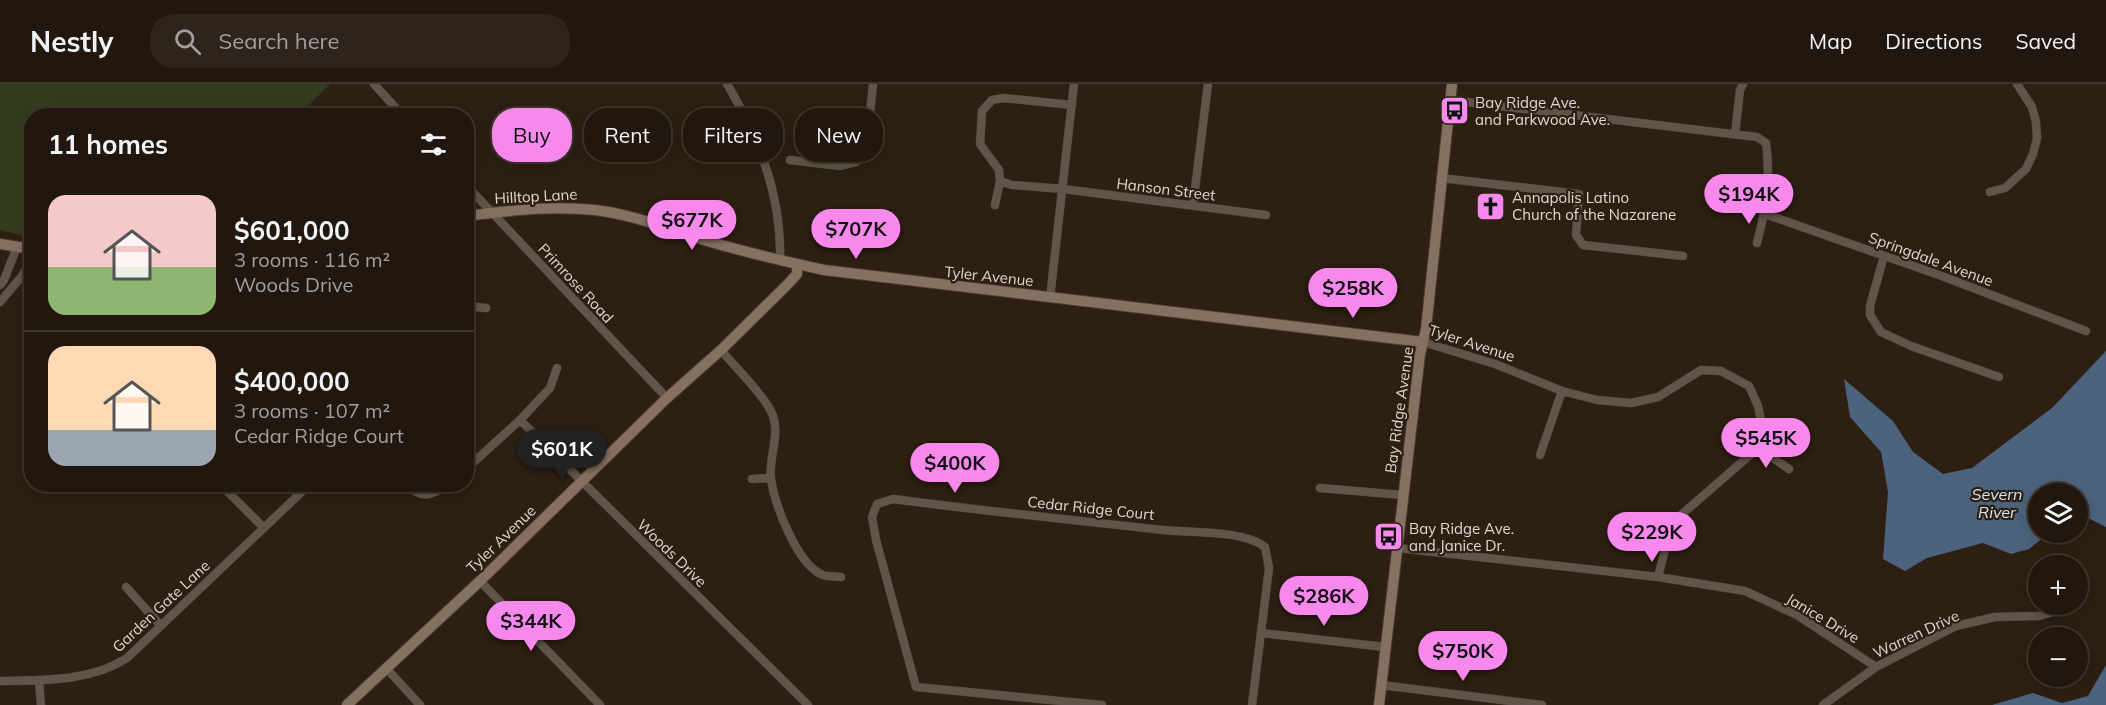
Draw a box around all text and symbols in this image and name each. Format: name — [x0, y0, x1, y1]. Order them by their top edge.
search box — [150, 14, 570, 68]
text: Nestly — [30, 24, 114, 59]
icon: search — [171, 25, 204, 58]
text: Search here — [219, 27, 339, 55]
text: Map — [1809, 28, 1852, 54]
text: Directions — [1885, 28, 1982, 54]
text: Saved — [2015, 28, 2076, 54]
place label: Bay Ridge Ave. and Parkwood Ave. — [1475, 93, 1610, 129]
bus stop icon: Bay Ridge Ave. and Parkwood Ave. — [1438, 95, 1470, 127]
chip: Buy — [492, 108, 572, 162]
chip: Rent — [584, 108, 671, 162]
chip: Filters — [683, 108, 783, 162]
chip: New — [795, 108, 883, 162]
text: 11 homes — [48, 128, 168, 161]
icon: filters — [417, 128, 450, 161]
street label: Hanson Street — [1115, 174, 1217, 204]
pin: $194K — [1707, 174, 1791, 225]
text: $194K — [1718, 181, 1780, 206]
street label: Hilltop Lane — [494, 184, 578, 208]
place label: Annapolis Latino Church of the Nazarene — [1512, 188, 1676, 224]
church icon: Annapolis Latino Church of the Nazarene — [1475, 190, 1507, 222]
pin: $677K — [650, 200, 734, 251]
text: $677K — [661, 207, 723, 232]
pin: $707K — [814, 209, 898, 260]
text: $601,000 — [234, 214, 350, 247]
text: $707K — [825, 216, 887, 241]
icon: home — [96, 219, 168, 291]
street label: Springdale Avenue — [1866, 228, 1996, 290]
street label: Primrose Road — [534, 239, 618, 327]
text: 3 rooms · 116 m² — [234, 247, 390, 272]
street label: Tyler Avenue — [944, 262, 1034, 290]
pin: $258K — [1311, 268, 1395, 319]
text: Woods Drive — [234, 272, 353, 297]
text: $258K — [1322, 275, 1384, 300]
street label: Tyler Avenue — [1427, 320, 1517, 366]
street label: Bay Ridge Avenue — [1381, 346, 1417, 474]
text: $400,000 — [234, 365, 350, 398]
icon: home — [96, 370, 168, 442]
text: 3 rooms · 107 m² — [234, 398, 390, 423]
pin: $545K — [1724, 418, 1808, 469]
text: Cedar Ridge Court — [234, 423, 404, 448]
text: $545K — [1735, 425, 1797, 450]
pin: $601K — [520, 429, 604, 480]
text: $601K — [531, 436, 593, 461]
pin: $400K — [913, 443, 997, 494]
text: $400K — [924, 450, 986, 475]
map controls — [2028, 483, 2088, 687]
button: layers — [2028, 483, 2088, 543]
water label: Severn River — [1972, 484, 2022, 522]
street label: Cedar Ridge Court — [1027, 492, 1155, 524]
street label: Tyler Avenue — [462, 501, 540, 577]
pin: $229K — [1610, 512, 1694, 563]
street label: Woods Drive — [633, 515, 711, 591]
place label: Bay Ridge Ave. and Janice Dr. — [1409, 519, 1514, 555]
text: $229K — [1621, 519, 1683, 544]
bus stop icon: Bay Ridge Ave. and Janice Dr. — [1372, 521, 1404, 553]
button: + — [2028, 555, 2088, 615]
street label: Garden Gate Lane — [108, 556, 214, 656]
pin: $286K — [1282, 576, 1366, 627]
text: $286K — [1293, 583, 1355, 608]
street label: Janice Drive — [1783, 589, 1863, 647]
pin: $344K — [489, 601, 573, 652]
street label: Warren Drive — [1870, 606, 1962, 662]
text: $344K — [500, 608, 562, 633]
button: − — [2028, 627, 2088, 687]
pin: $750K — [1421, 631, 1505, 682]
text: $750K — [1432, 638, 1494, 663]

